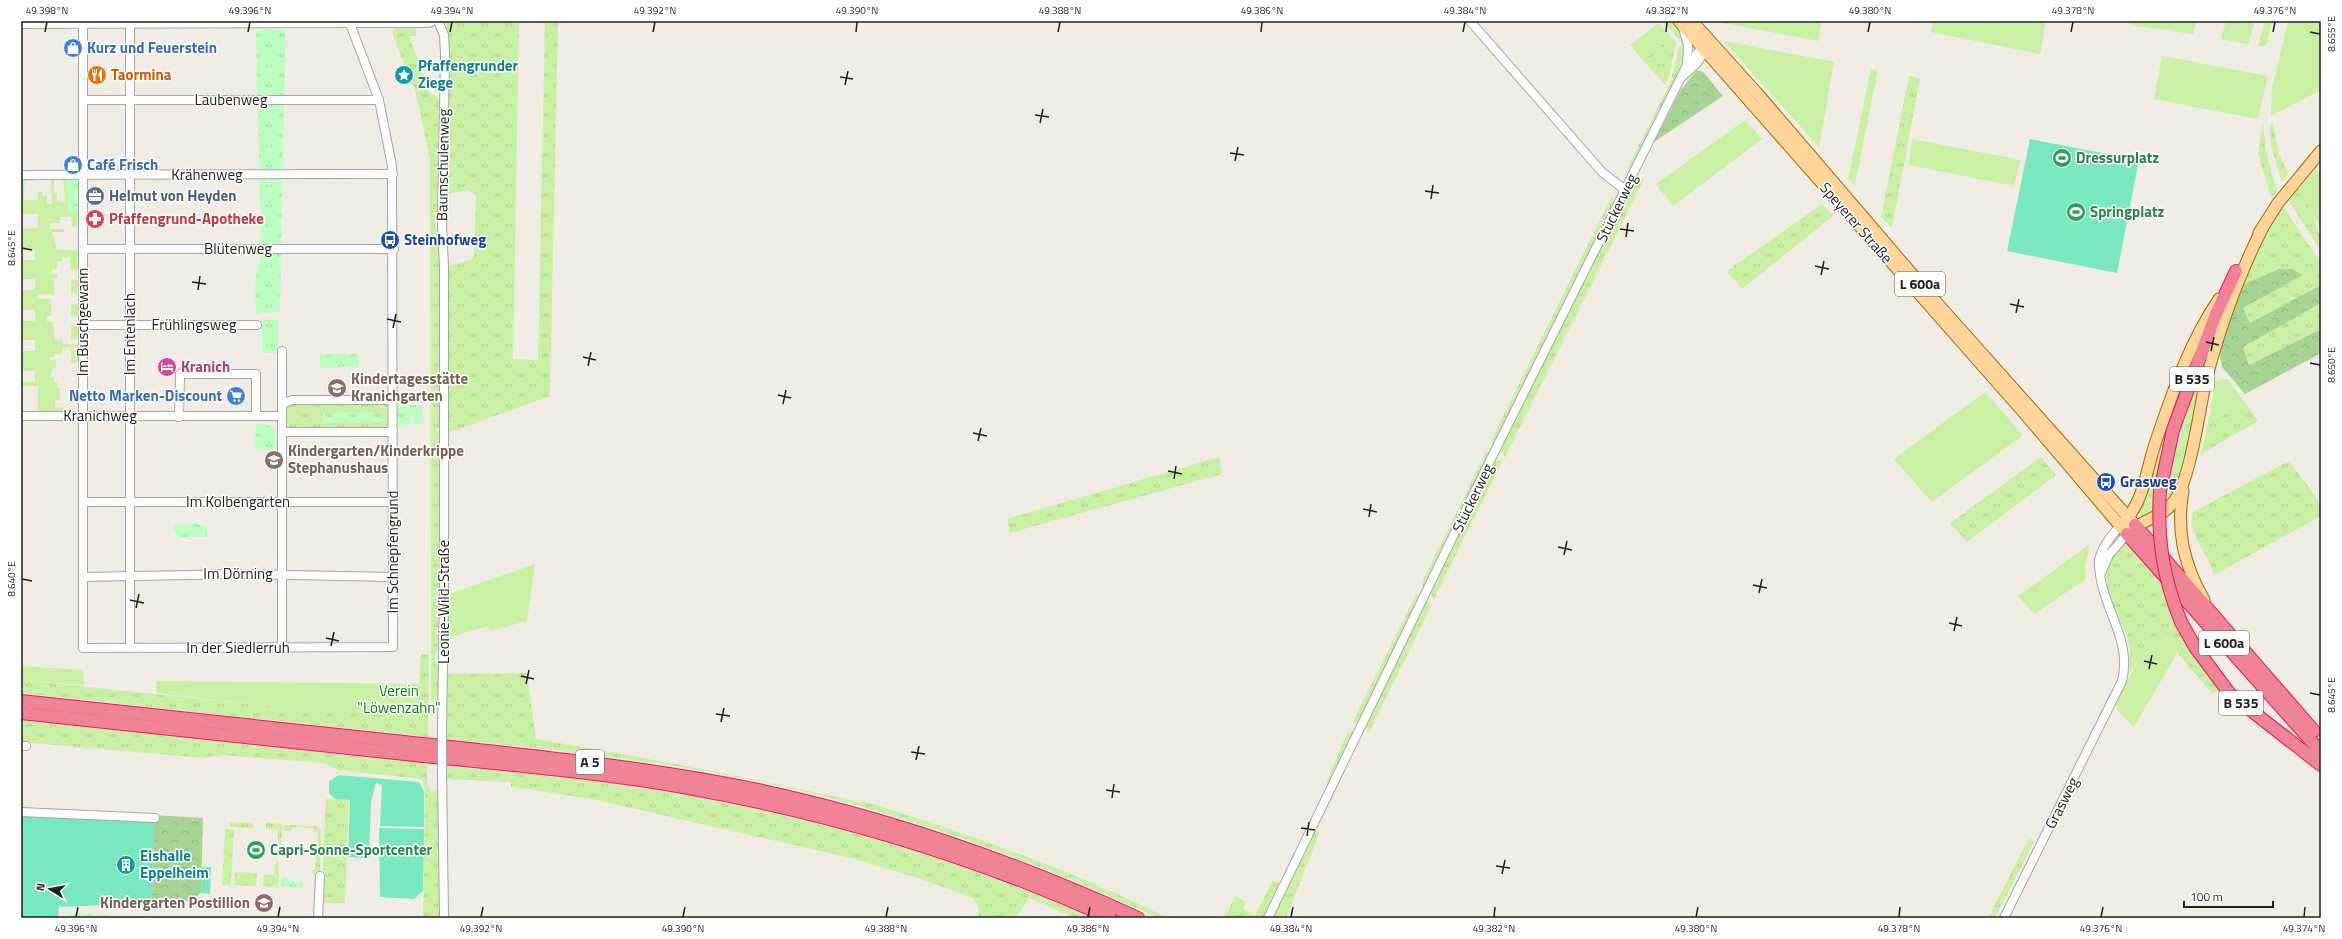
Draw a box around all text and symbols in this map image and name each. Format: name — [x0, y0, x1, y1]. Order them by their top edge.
text: 49.398°N — [26, 3, 68, 18]
text: 49.396°N — [229, 3, 271, 18]
text: 49.394°N — [431, 3, 473, 18]
text: 49.392°N — [634, 3, 676, 18]
text: 49.390°N — [836, 3, 878, 18]
text: 49.388°N — [1039, 3, 1081, 18]
text: 49.386°N — [1241, 3, 1283, 18]
text: 49.384°N — [1444, 3, 1486, 18]
text: 49.382°N — [1646, 3, 1688, 18]
text: 49.380°N — [1849, 3, 1891, 18]
text: 49.378°N — [2052, 3, 2094, 18]
text: 49.376°N — [2254, 3, 2296, 18]
text: 8.655°E — [2324, 16, 2339, 52]
place label: Kurz und Feuerstein — [87, 36, 217, 59]
shop icon: Kurz und Feuerstein — [62, 37, 84, 59]
place label: Pfaffengrunder Ziege — [418, 54, 519, 94]
place label: Taormina — [111, 63, 172, 86]
restaurant icon: Taormina — [86, 64, 108, 86]
place icon: Pfaffengrunder Ziege — [393, 64, 415, 86]
street label: Laubenweg — [195, 88, 268, 111]
street label: Baumschulenweg — [430, 108, 455, 221]
place label: Dressurplatz — [2076, 146, 2159, 169]
sports icon: Dressurplatz — [2051, 147, 2073, 169]
place label: Café Frisch — [87, 153, 158, 176]
shop icon: Café Frisch — [62, 154, 84, 176]
street label: Krähenweg — [171, 163, 243, 186]
street label: Stückerweg — [1590, 169, 1643, 246]
street label: Speyerer Straße — [1814, 177, 1898, 268]
place label: Helmut von Heyden — [109, 184, 237, 207]
office icon: Helmut von Heyden — [84, 185, 106, 207]
place label: Springplatz — [2090, 200, 2164, 223]
sports icon: Springplatz — [2065, 201, 2087, 223]
place label: Pfaffengrund-Apotheke — [109, 207, 264, 230]
pharmacy icon: Pfaffengrund-Apotheke — [84, 208, 106, 230]
place label: Steinhofweg — [404, 228, 486, 251]
bus stop icon: Steinhofweg — [379, 229, 401, 251]
text: 8.645°E — [4, 230, 19, 266]
street label: Blütenweg — [204, 237, 272, 260]
street label: Im Buschgewann — [71, 268, 94, 376]
road number: L 600a — [1895, 272, 1945, 296]
street label: Im Entenlach — [118, 293, 141, 375]
street label: Frühlingsweg — [152, 313, 237, 336]
text: 8.650°E — [2324, 347, 2339, 383]
place label: Kranich — [181, 355, 230, 378]
hotel icon: Kranich — [156, 356, 178, 378]
place label: Kindertagesstätte Kranichgarten — [351, 367, 469, 407]
road number: B 535 — [2170, 367, 2214, 391]
school or university icon: Kindertagesstätte Kranichgarten — [326, 377, 348, 399]
place label: Netto Marken-Discount — [69, 384, 223, 407]
supermarket icon: Netto Marken-Discount — [225, 385, 247, 407]
street label: Kranichweg — [63, 404, 137, 427]
place label: Kindergarten/Kinderkrippe Stephanushaus — [288, 439, 464, 479]
school or university icon: Kindergarten/Kinderkrippe Stephanushaus — [263, 449, 285, 471]
street label: Stückerweg — [1446, 459, 1499, 536]
place label: Grasweg — [2120, 470, 2177, 493]
bus stop icon: Grasweg — [2095, 471, 2117, 493]
street label: Im Kolbengarten — [186, 490, 290, 513]
street label: Im Schnepfengrund — [381, 490, 404, 614]
street label: Leonie-Wild-Straße — [432, 540, 455, 664]
text: 8.640°E — [4, 561, 19, 597]
street label: Im Dörning — [203, 562, 273, 585]
road number: L 600a — [2199, 631, 2249, 655]
street label: In der Siedlerruh — [186, 636, 290, 659]
text: 8.645°E — [2324, 677, 2339, 713]
park label: Verein "Löwenzahn" — [357, 679, 441, 719]
road number: B 535 — [2219, 691, 2263, 715]
road number: A 5 — [576, 750, 604, 774]
street label: Grasweg — [2039, 773, 2085, 833]
place label: Capri-Sonne-Sportcenter — [270, 838, 433, 861]
sports icon: Capri-Sonne-Sportcenter — [245, 839, 267, 861]
place label: Eishalle Eppelheim — [140, 844, 209, 884]
building icon: Eishalle Eppelheim — [115, 854, 137, 876]
north arrow — [30, 869, 70, 909]
text: N — [32, 882, 49, 892]
scale bar — [2184, 883, 2273, 909]
text: 100 m — [2190, 887, 2223, 906]
place label: Kindergarten Postillion — [100, 891, 250, 914]
school or university icon: Kindergarten Postillion — [253, 892, 275, 914]
text: 49.396°N — [55, 921, 97, 936]
text: 49.394°N — [257, 921, 299, 936]
text: 49.392°N — [460, 921, 502, 936]
text: 49.390°N — [662, 921, 704, 936]
text: 49.388°N — [865, 921, 907, 936]
text: 49.386°N — [1067, 921, 1109, 936]
text: 49.384°N — [1270, 921, 1312, 936]
text: 49.382°N — [1473, 921, 1515, 936]
text: 49.380°N — [1675, 921, 1717, 936]
text: 49.378°N — [1878, 921, 1920, 936]
text: 49.376°N — [2080, 921, 2122, 936]
text: 49.374°N — [2283, 921, 2325, 936]

